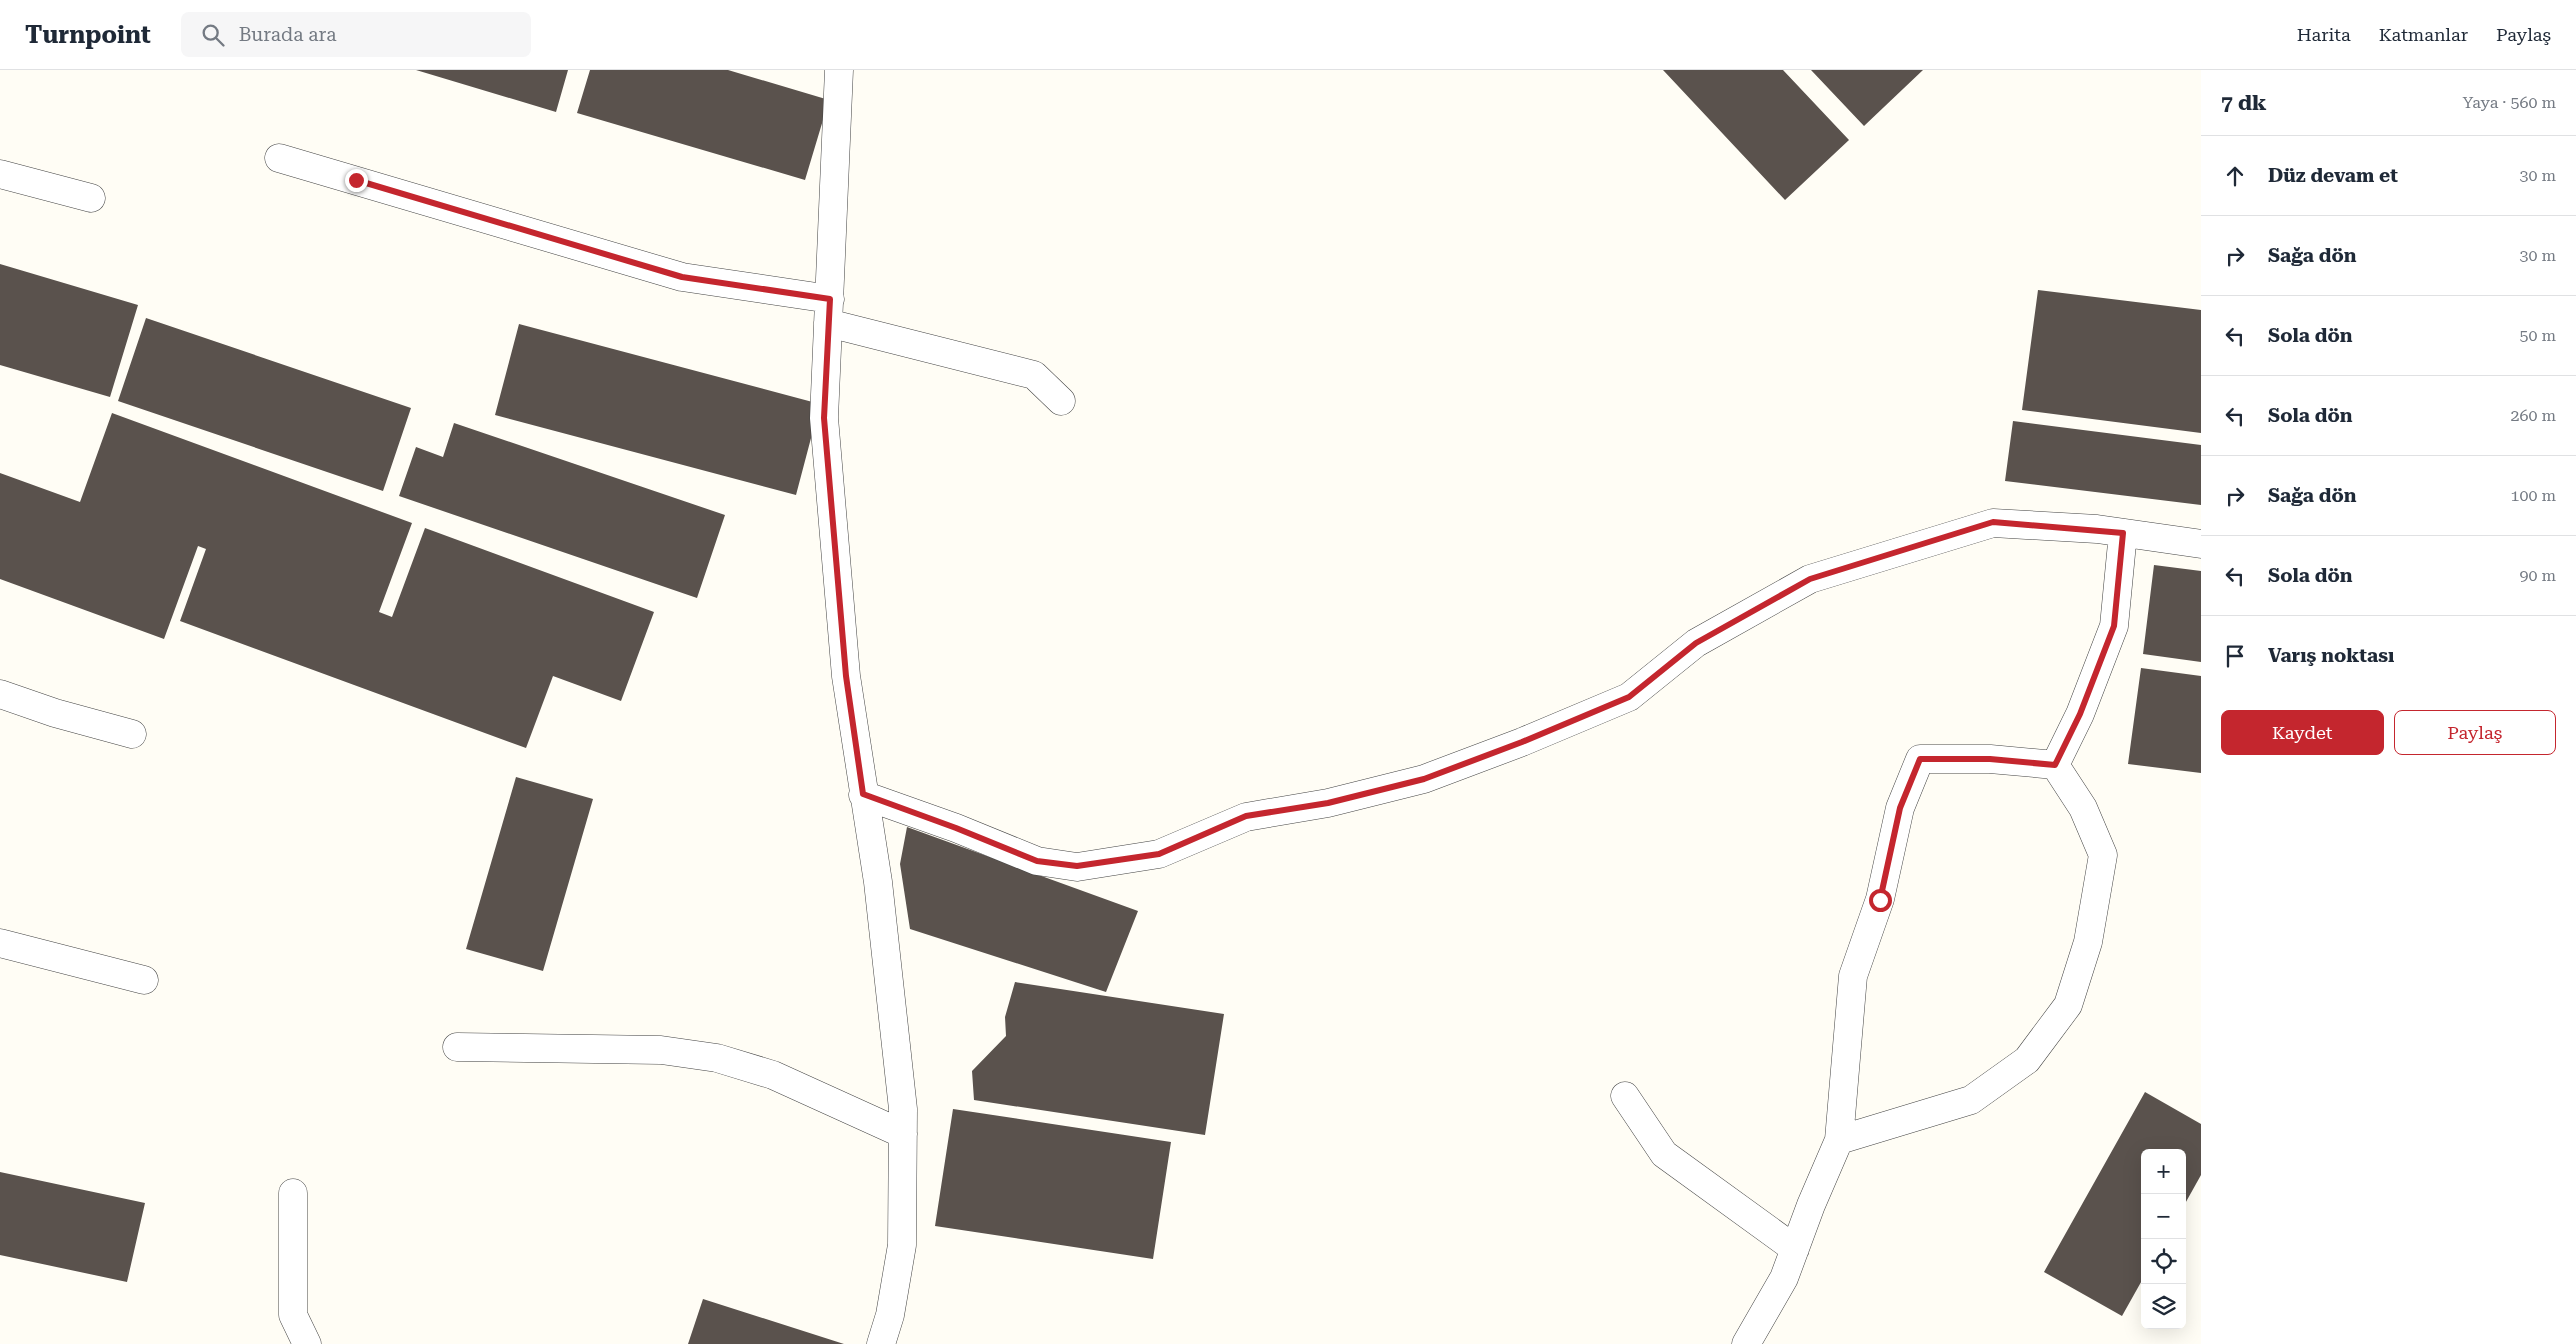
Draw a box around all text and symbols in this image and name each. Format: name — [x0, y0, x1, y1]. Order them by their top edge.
search box — [181, 12, 531, 57]
text: Turnpoint — [25, 21, 151, 49]
icon: search — [199, 21, 227, 49]
text: Burada ara — [239, 23, 336, 46]
text: Harita — [2297, 24, 2351, 45]
text: Katmanlar — [2379, 24, 2468, 45]
text: Paylaş — [2496, 24, 2551, 45]
text: 7 dk — [2221, 91, 2267, 115]
text: Yaya · 560 m — [2463, 93, 2556, 112]
icon: ahead — [2221, 162, 2249, 190]
text: Düz devam et — [2268, 164, 2398, 187]
text: 30 m — [2519, 166, 2556, 185]
route end — [345, 169, 368, 192]
icon: right — [2221, 242, 2249, 270]
text: Sağa dön — [2268, 244, 2356, 267]
text: 30 m — [2519, 246, 2556, 265]
icon: left — [2221, 322, 2249, 350]
text: Sola dön — [2268, 324, 2353, 347]
text: 50 m — [2519, 326, 2556, 345]
icon: left — [2221, 402, 2249, 430]
text: Sola dön — [2268, 404, 2353, 427]
text: 260 m — [2510, 406, 2556, 425]
icon: right — [2221, 482, 2249, 510]
text: Sağa dön — [2268, 484, 2356, 507]
text: 100 m — [2510, 486, 2556, 505]
icon: left — [2221, 562, 2249, 590]
text: Sola dön — [2268, 564, 2353, 587]
text: 90 m — [2519, 566, 2556, 585]
icon: arrive — [2221, 642, 2249, 670]
text: Varış noktası — [2268, 644, 2394, 667]
button: Kaydet — [2221, 710, 2384, 755]
button: Paylaş — [2394, 710, 2556, 755]
route start — [1869, 889, 1892, 912]
map controls — [2141, 1149, 2186, 1329]
button: + — [2141, 1149, 2186, 1194]
button: − — [2141, 1194, 2186, 1239]
button: locate — [2141, 1239, 2186, 1284]
button: layers — [2141, 1284, 2186, 1329]

